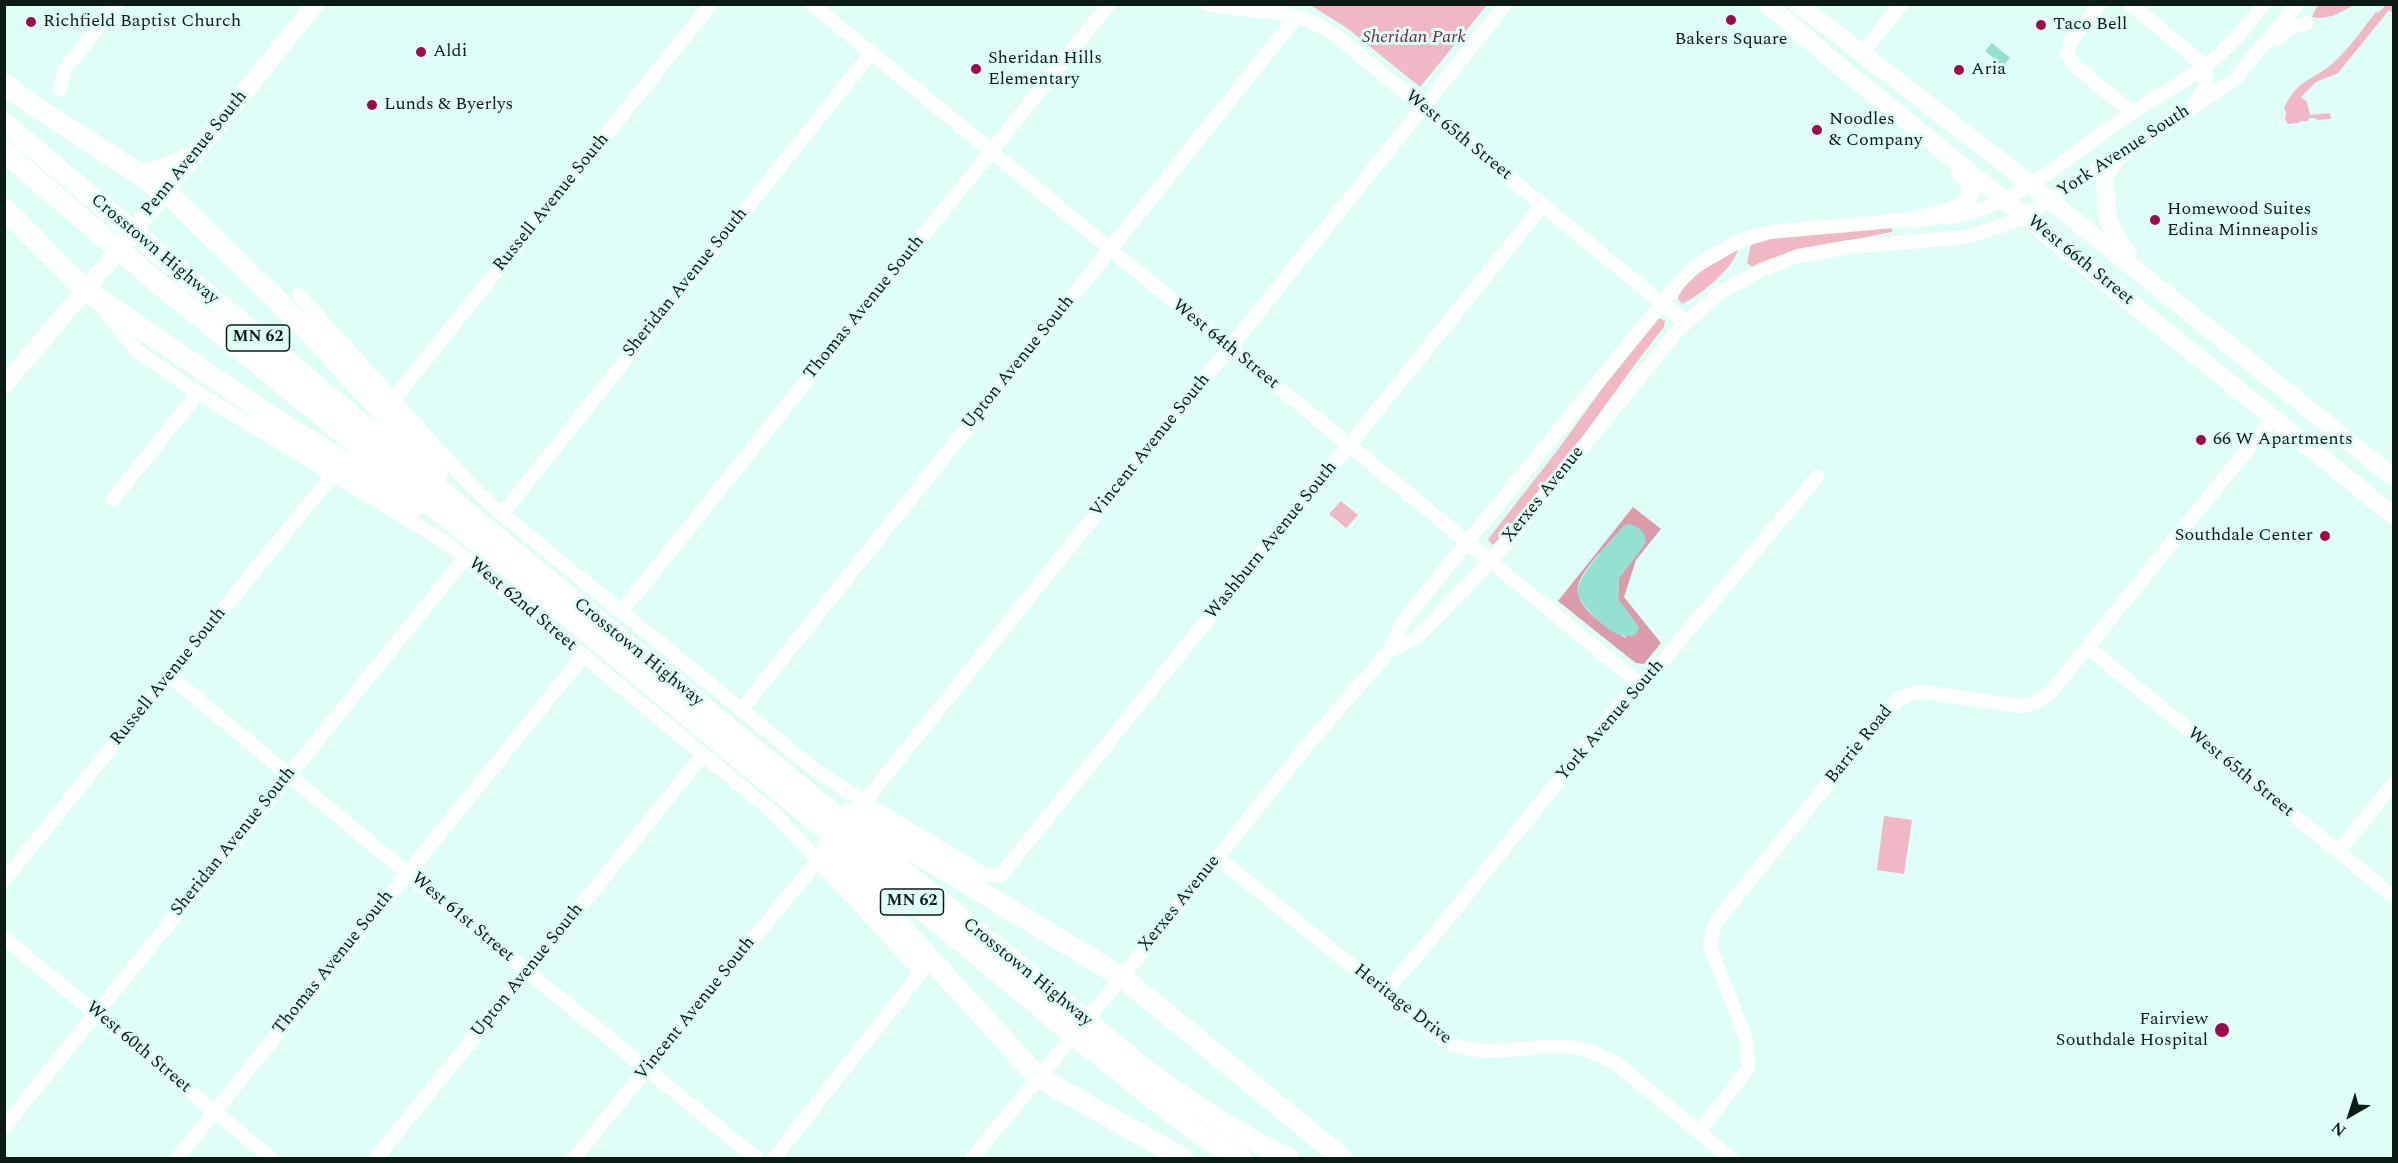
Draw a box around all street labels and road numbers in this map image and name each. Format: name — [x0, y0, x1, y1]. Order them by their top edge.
street label: West 65th Street — [1400, 86, 1516, 186]
street label: Penn Avenue South — [138, 87, 252, 221]
street label: York Avenue South — [2054, 101, 2194, 203]
street label: Russell Avenue South — [490, 129, 614, 277]
street label: Crosstown Highway — [85, 190, 223, 310]
street label: Sheridan Avenue South — [619, 204, 753, 362]
street label: West 66th Street — [2022, 211, 2138, 311]
street label: Thomas Avenue South — [800, 232, 930, 384]
street label: Upton Avenue South — [958, 292, 1080, 434]
street label: West 64th Street — [1167, 295, 1283, 395]
road number: MN 62 — [226, 325, 290, 351]
street label: Vincent Avenue South — [1086, 370, 1216, 522]
street label: Xerxes Avenue — [1499, 442, 1589, 548]
street label: Washburn Avenue South — [1202, 458, 1342, 624]
street label: West 62nd Street — [463, 553, 581, 657]
street label: Crosstown Highway — [569, 594, 707, 712]
street label: Russell Avenue South — [107, 603, 231, 751]
street label: York Avenue South — [1552, 656, 1670, 786]
street label: Barrie Road — [1822, 702, 1898, 788]
street label: West 65th Street — [2182, 723, 2298, 823]
street label: Sheridan Avenue South — [167, 763, 301, 921]
street label: Xerxes Avenue — [1135, 851, 1225, 957]
street label: West 61st Street — [406, 869, 518, 967]
street label: Thomas Avenue South — [269, 887, 399, 1039]
road number: MN 62 — [880, 889, 944, 915]
street label: Upton Avenue South — [467, 900, 589, 1042]
street label: Crosstown Highway — [958, 914, 1096, 1032]
street label: Vincent Avenue South — [631, 933, 761, 1085]
street label: Heritage Drive — [1349, 960, 1455, 1050]
street label: West 60th Street — [81, 998, 195, 1098]

